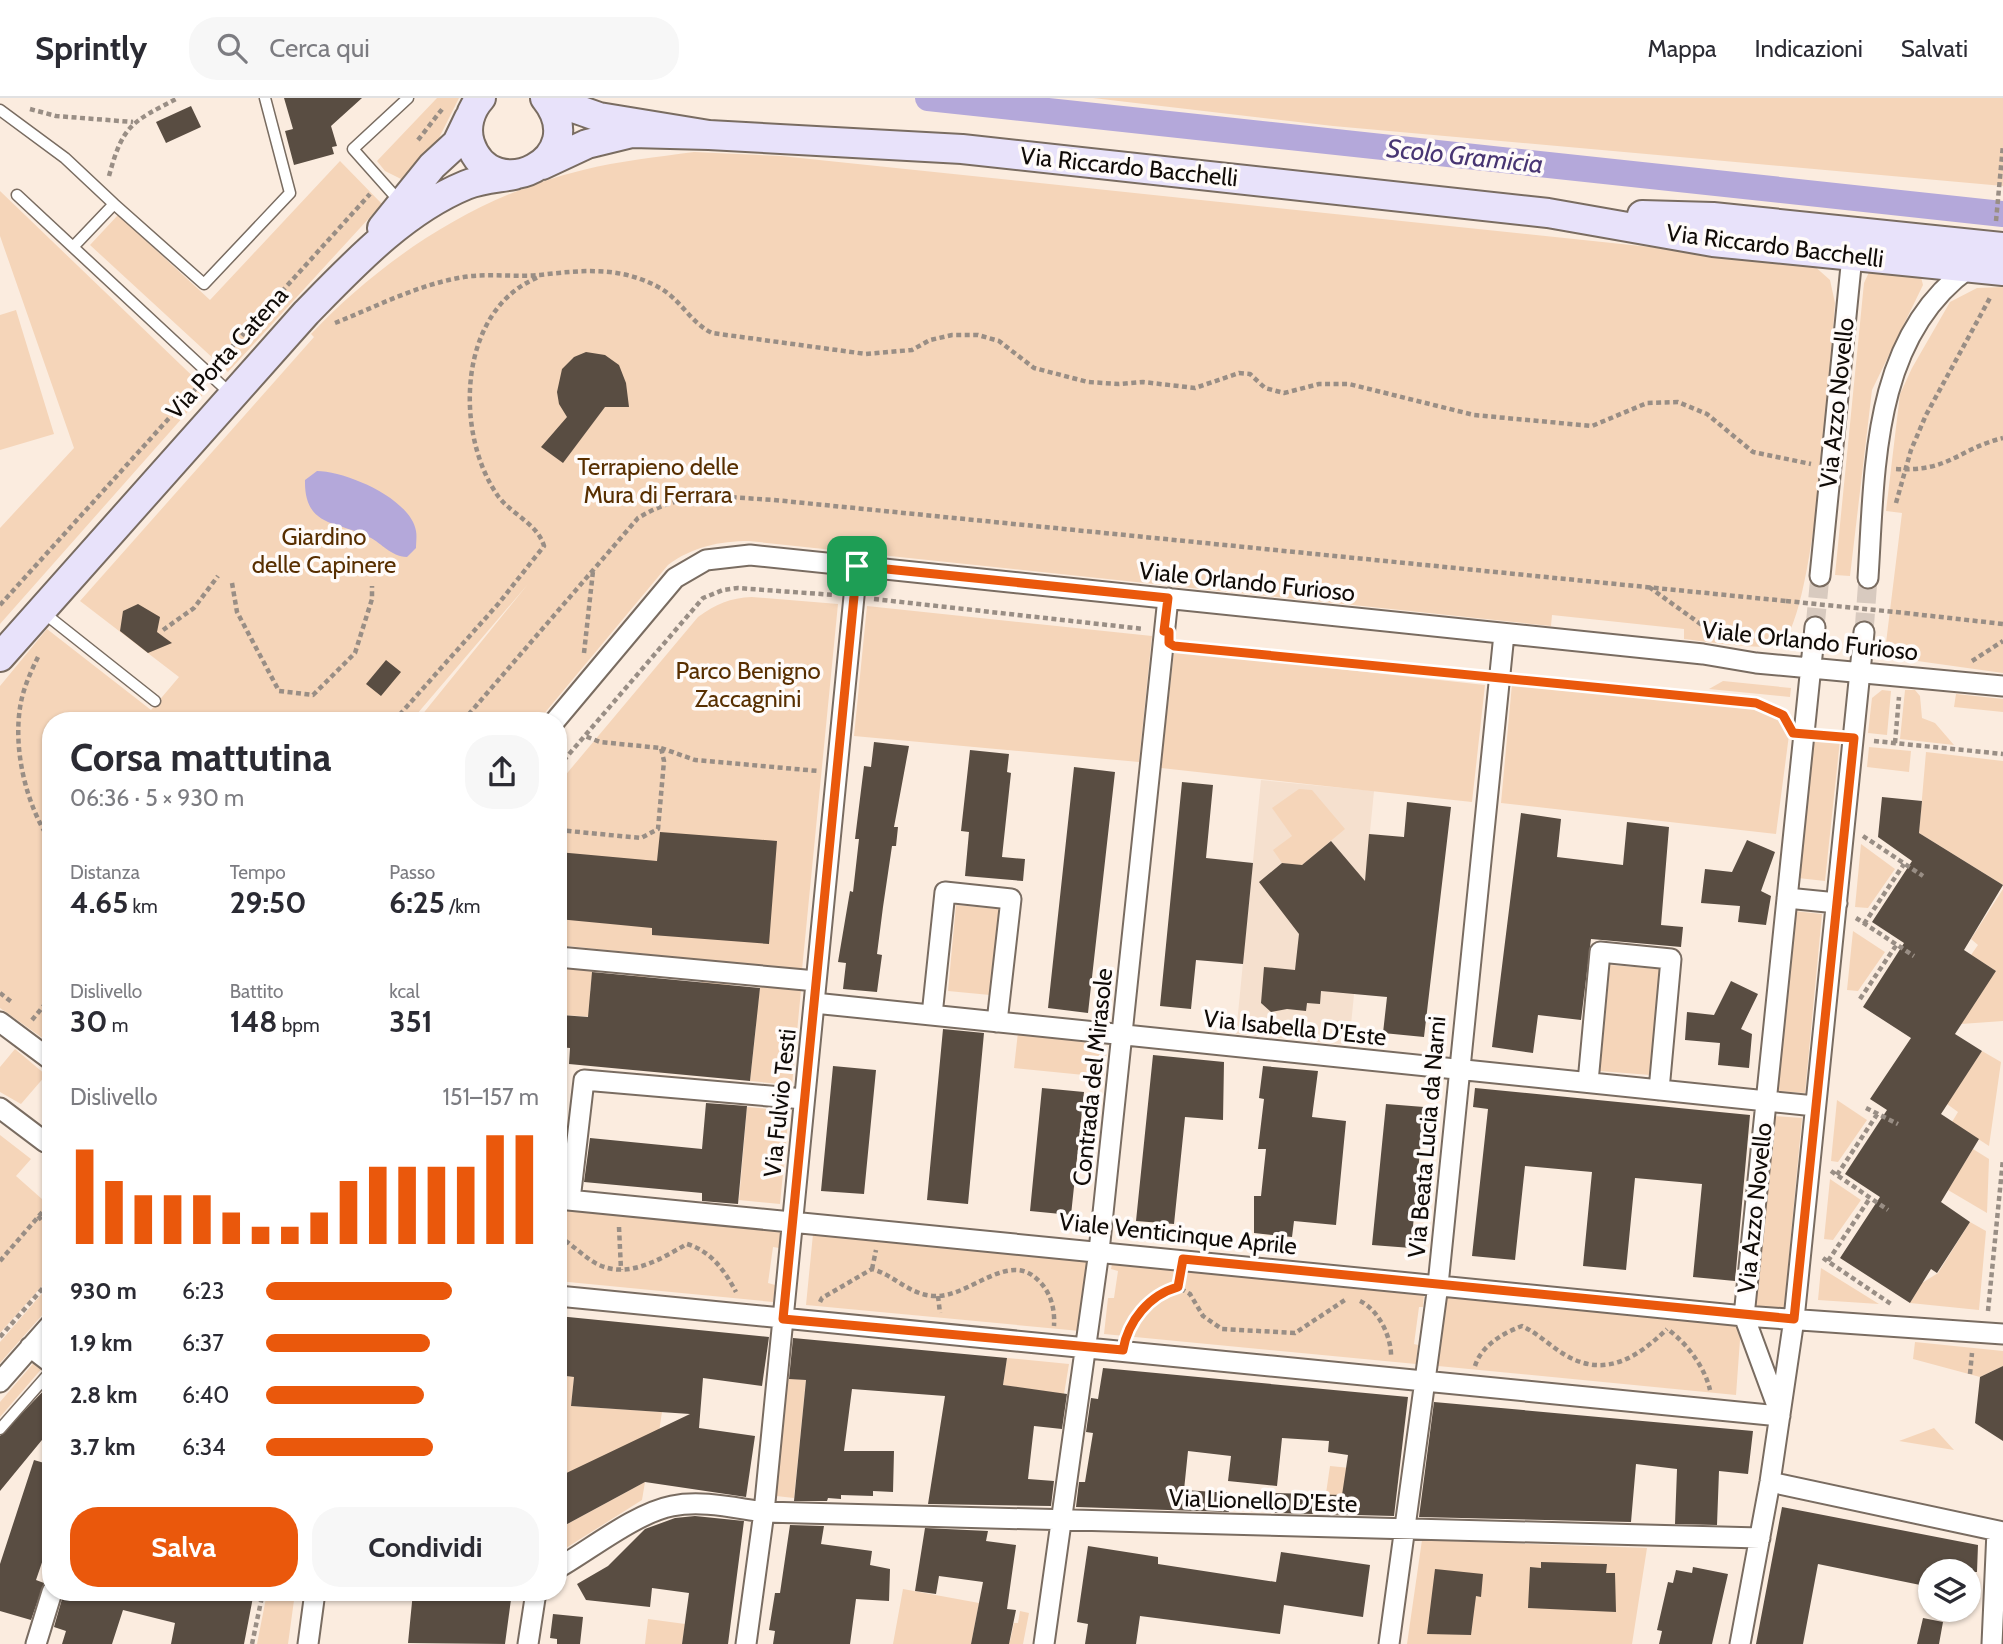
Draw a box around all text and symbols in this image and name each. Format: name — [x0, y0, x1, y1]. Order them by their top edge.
search box — [189, 17, 679, 80]
text: Sprintly — [35, 28, 147, 68]
icon: search — [213, 29, 251, 67]
text: Cerca qui — [269, 32, 370, 64]
text: Mappa — [1647, 34, 1717, 63]
text: Indicazioni — [1755, 34, 1863, 63]
text: Salvati — [1901, 34, 1968, 63]
water label: Scolo Gramicia — [1385, 132, 1545, 180]
street label: Via Riccardo Bacchelli — [1019, 141, 1239, 192]
street label: Via Riccardo Bacchelli — [1665, 218, 1885, 273]
street label: Via Porta Catena — [160, 280, 294, 425]
street label: Via Azzo Novello — [1813, 316, 1860, 490]
park label: Terrapieno delle Mura di Ferrara — [577, 452, 739, 509]
park label: Giardino delle Capinere — [252, 522, 396, 579]
pin — [827, 536, 887, 596]
icon: arrive — [838, 547, 876, 585]
street label: Viale Orlando Furioso — [1138, 556, 1357, 607]
street label: Viale Orlando Furioso — [1701, 615, 1920, 666]
park label: Parco Benigno Zaccagnini — [675, 656, 821, 713]
text: Corsa mattutina — [70, 734, 331, 781]
button: share — [465, 735, 539, 809]
text: 06:36 · 5 × 930 m — [70, 784, 244, 812]
text: Distanza — [70, 861, 140, 884]
text: Tempo — [230, 861, 286, 884]
text: Passo — [389, 861, 435, 884]
text: 4.65 — [70, 884, 128, 921]
text: 29:50 — [230, 884, 306, 921]
text: 6:25 — [389, 884, 445, 921]
text: km — [128, 895, 158, 918]
text: /km — [445, 895, 480, 918]
street label: Contrada del Mirasole — [1067, 967, 1118, 1187]
text: Dislivello — [70, 980, 142, 1003]
text: Battito — [230, 980, 284, 1003]
text: kcal — [389, 980, 420, 1003]
text: 30 — [70, 1003, 107, 1040]
text: 148 — [230, 1003, 277, 1040]
text: 351 — [389, 1003, 433, 1040]
street label: Via Isabella D'Este — [1202, 1003, 1388, 1052]
text: m — [107, 1014, 128, 1037]
text: bpm — [277, 1014, 320, 1037]
street label: Via Beata Lucia da Narni — [1401, 1015, 1452, 1259]
street label: Via Fulvio Testi — [757, 1027, 802, 1179]
text: Dislivello — [70, 1083, 158, 1111]
text: 151–157 m — [443, 1083, 539, 1111]
street label: Via Azzo Novello — [1731, 1121, 1778, 1295]
street label: Viale Venticinque Aprile — [1058, 1207, 1298, 1260]
text: 930 m — [70, 1277, 137, 1305]
text: 6:23 — [182, 1277, 224, 1305]
text: 1.9 km — [70, 1329, 133, 1357]
text: 6:37 — [182, 1329, 224, 1357]
text: 2.8 km — [70, 1381, 137, 1409]
text: 6:40 — [182, 1381, 229, 1409]
text: 3.7 km — [70, 1433, 136, 1461]
text: 6:34 — [182, 1433, 226, 1461]
street label: Via Lionello D'Este — [1168, 1483, 1358, 1518]
button: Salva — [70, 1507, 298, 1587]
button: Condividi — [312, 1507, 539, 1587]
map controls — [1918, 1559, 1981, 1622]
button: layers — [1918, 1559, 1981, 1622]

